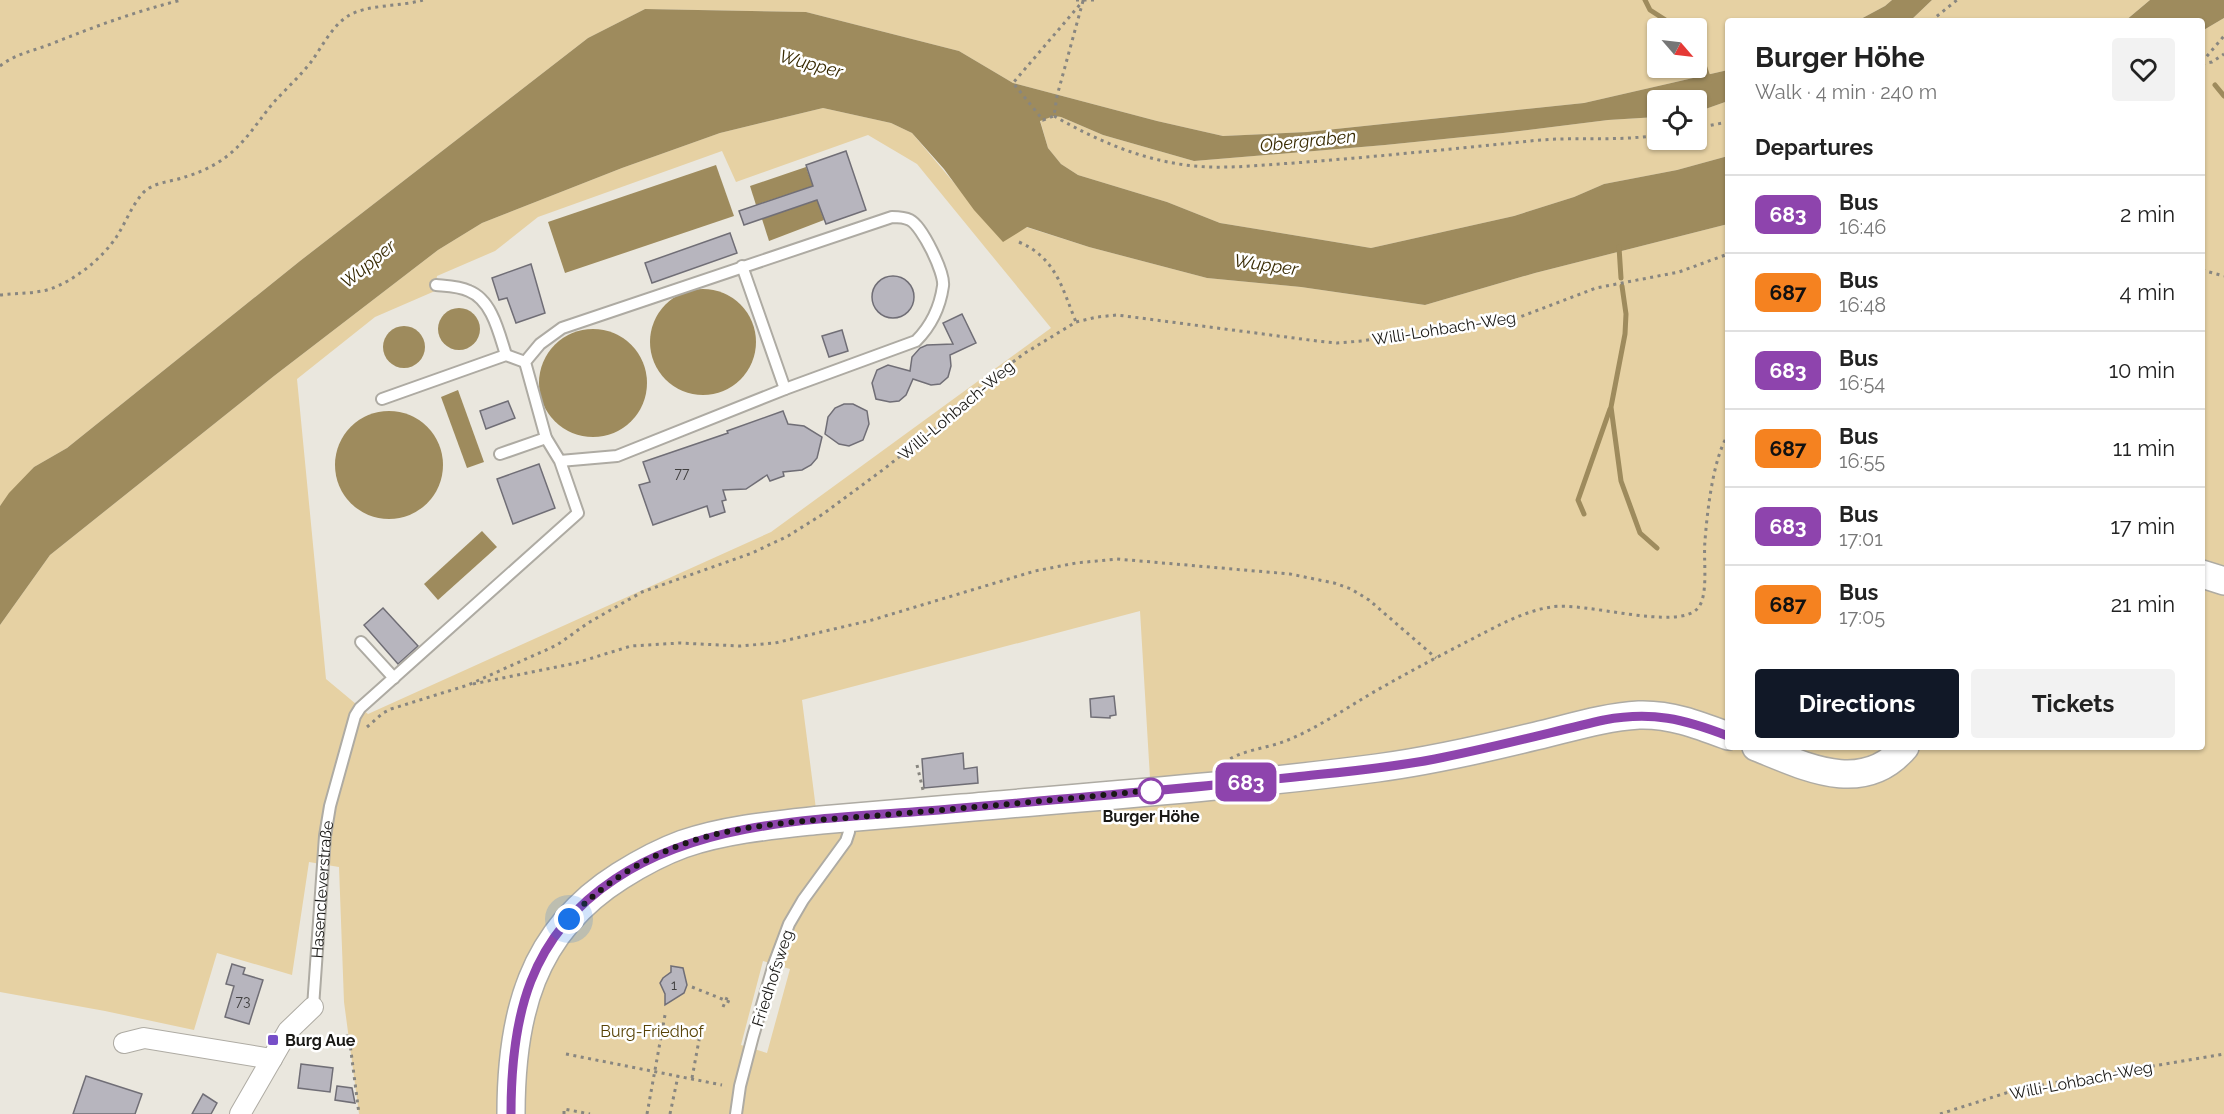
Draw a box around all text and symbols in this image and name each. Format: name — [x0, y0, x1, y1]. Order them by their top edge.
north arrow — [1647, 18, 1707, 78]
map controls — [1647, 18, 1707, 150]
button: heart — [2112, 38, 2175, 101]
text: Burger Höhe — [1755, 41, 1925, 74]
water label: Wupper — [777, 45, 846, 82]
text: Walk · 4 min · 240 m — [1755, 80, 1937, 104]
button: locate — [1647, 90, 1707, 150]
water label: Obergraben — [1259, 125, 1357, 156]
text: Departures — [1755, 134, 1873, 160]
text: Bus — [1839, 189, 1878, 215]
text: 2 min — [2120, 201, 2175, 227]
text: 683 — [1769, 202, 1807, 227]
text: 16:46 — [1839, 215, 1886, 239]
water label: Wupper — [336, 235, 400, 292]
water label: Wupper — [1233, 250, 1300, 280]
text: Bus — [1839, 267, 1878, 293]
text: 4 min — [2120, 279, 2175, 305]
text: 687 — [1769, 280, 1807, 305]
text: 16:48 — [1839, 293, 1886, 317]
street label: Willi-Lohbach-Weg — [1371, 308, 1517, 349]
text: Bus — [1839, 345, 1878, 371]
street label: Willi-Lohbach-Weg — [895, 357, 1018, 464]
text: 10 min — [2109, 357, 2175, 383]
text: 683 — [1769, 358, 1807, 383]
text: 16:54 — [1839, 371, 1885, 395]
text: Bus — [1839, 423, 1878, 449]
text: 11 min — [2113, 435, 2175, 461]
text: 687 — [1769, 436, 1807, 461]
text: 16:55 — [1839, 449, 1885, 473]
house number: 77 — [675, 465, 690, 481]
text: Bus — [1839, 501, 1878, 527]
text: 17 min — [2110, 513, 2175, 539]
text: 683 — [1769, 514, 1807, 539]
text: 17:01 — [1839, 527, 1883, 551]
text: Bus — [1839, 579, 1878, 605]
text: 21 min — [2111, 591, 2175, 617]
text: 687 — [1769, 592, 1807, 617]
text: 17:05 — [1839, 605, 1885, 629]
button: Directions — [1755, 669, 1959, 738]
button: Tickets — [1971, 669, 2175, 738]
line badge: 683 — [1212, 762, 1280, 802]
text: 683 — [1227, 770, 1265, 795]
marker: Burger Höhe — [1138, 778, 1164, 804]
place label: Burger Höhe — [1103, 807, 1200, 826]
street label: Hasencleverstraße — [307, 819, 337, 959]
your location — [554, 904, 584, 934]
street label: Friedhofsweg — [748, 927, 797, 1029]
house number: 1 — [671, 977, 677, 993]
house number: 73 — [236, 993, 250, 1009]
park label: Burg-Friedhof — [600, 1022, 704, 1041]
place label: Burg Aue — [285, 1031, 356, 1050]
marker: Burg Aue — [266, 1033, 280, 1047]
street label: Willi-Lohbach-Weg — [2008, 1057, 2154, 1104]

